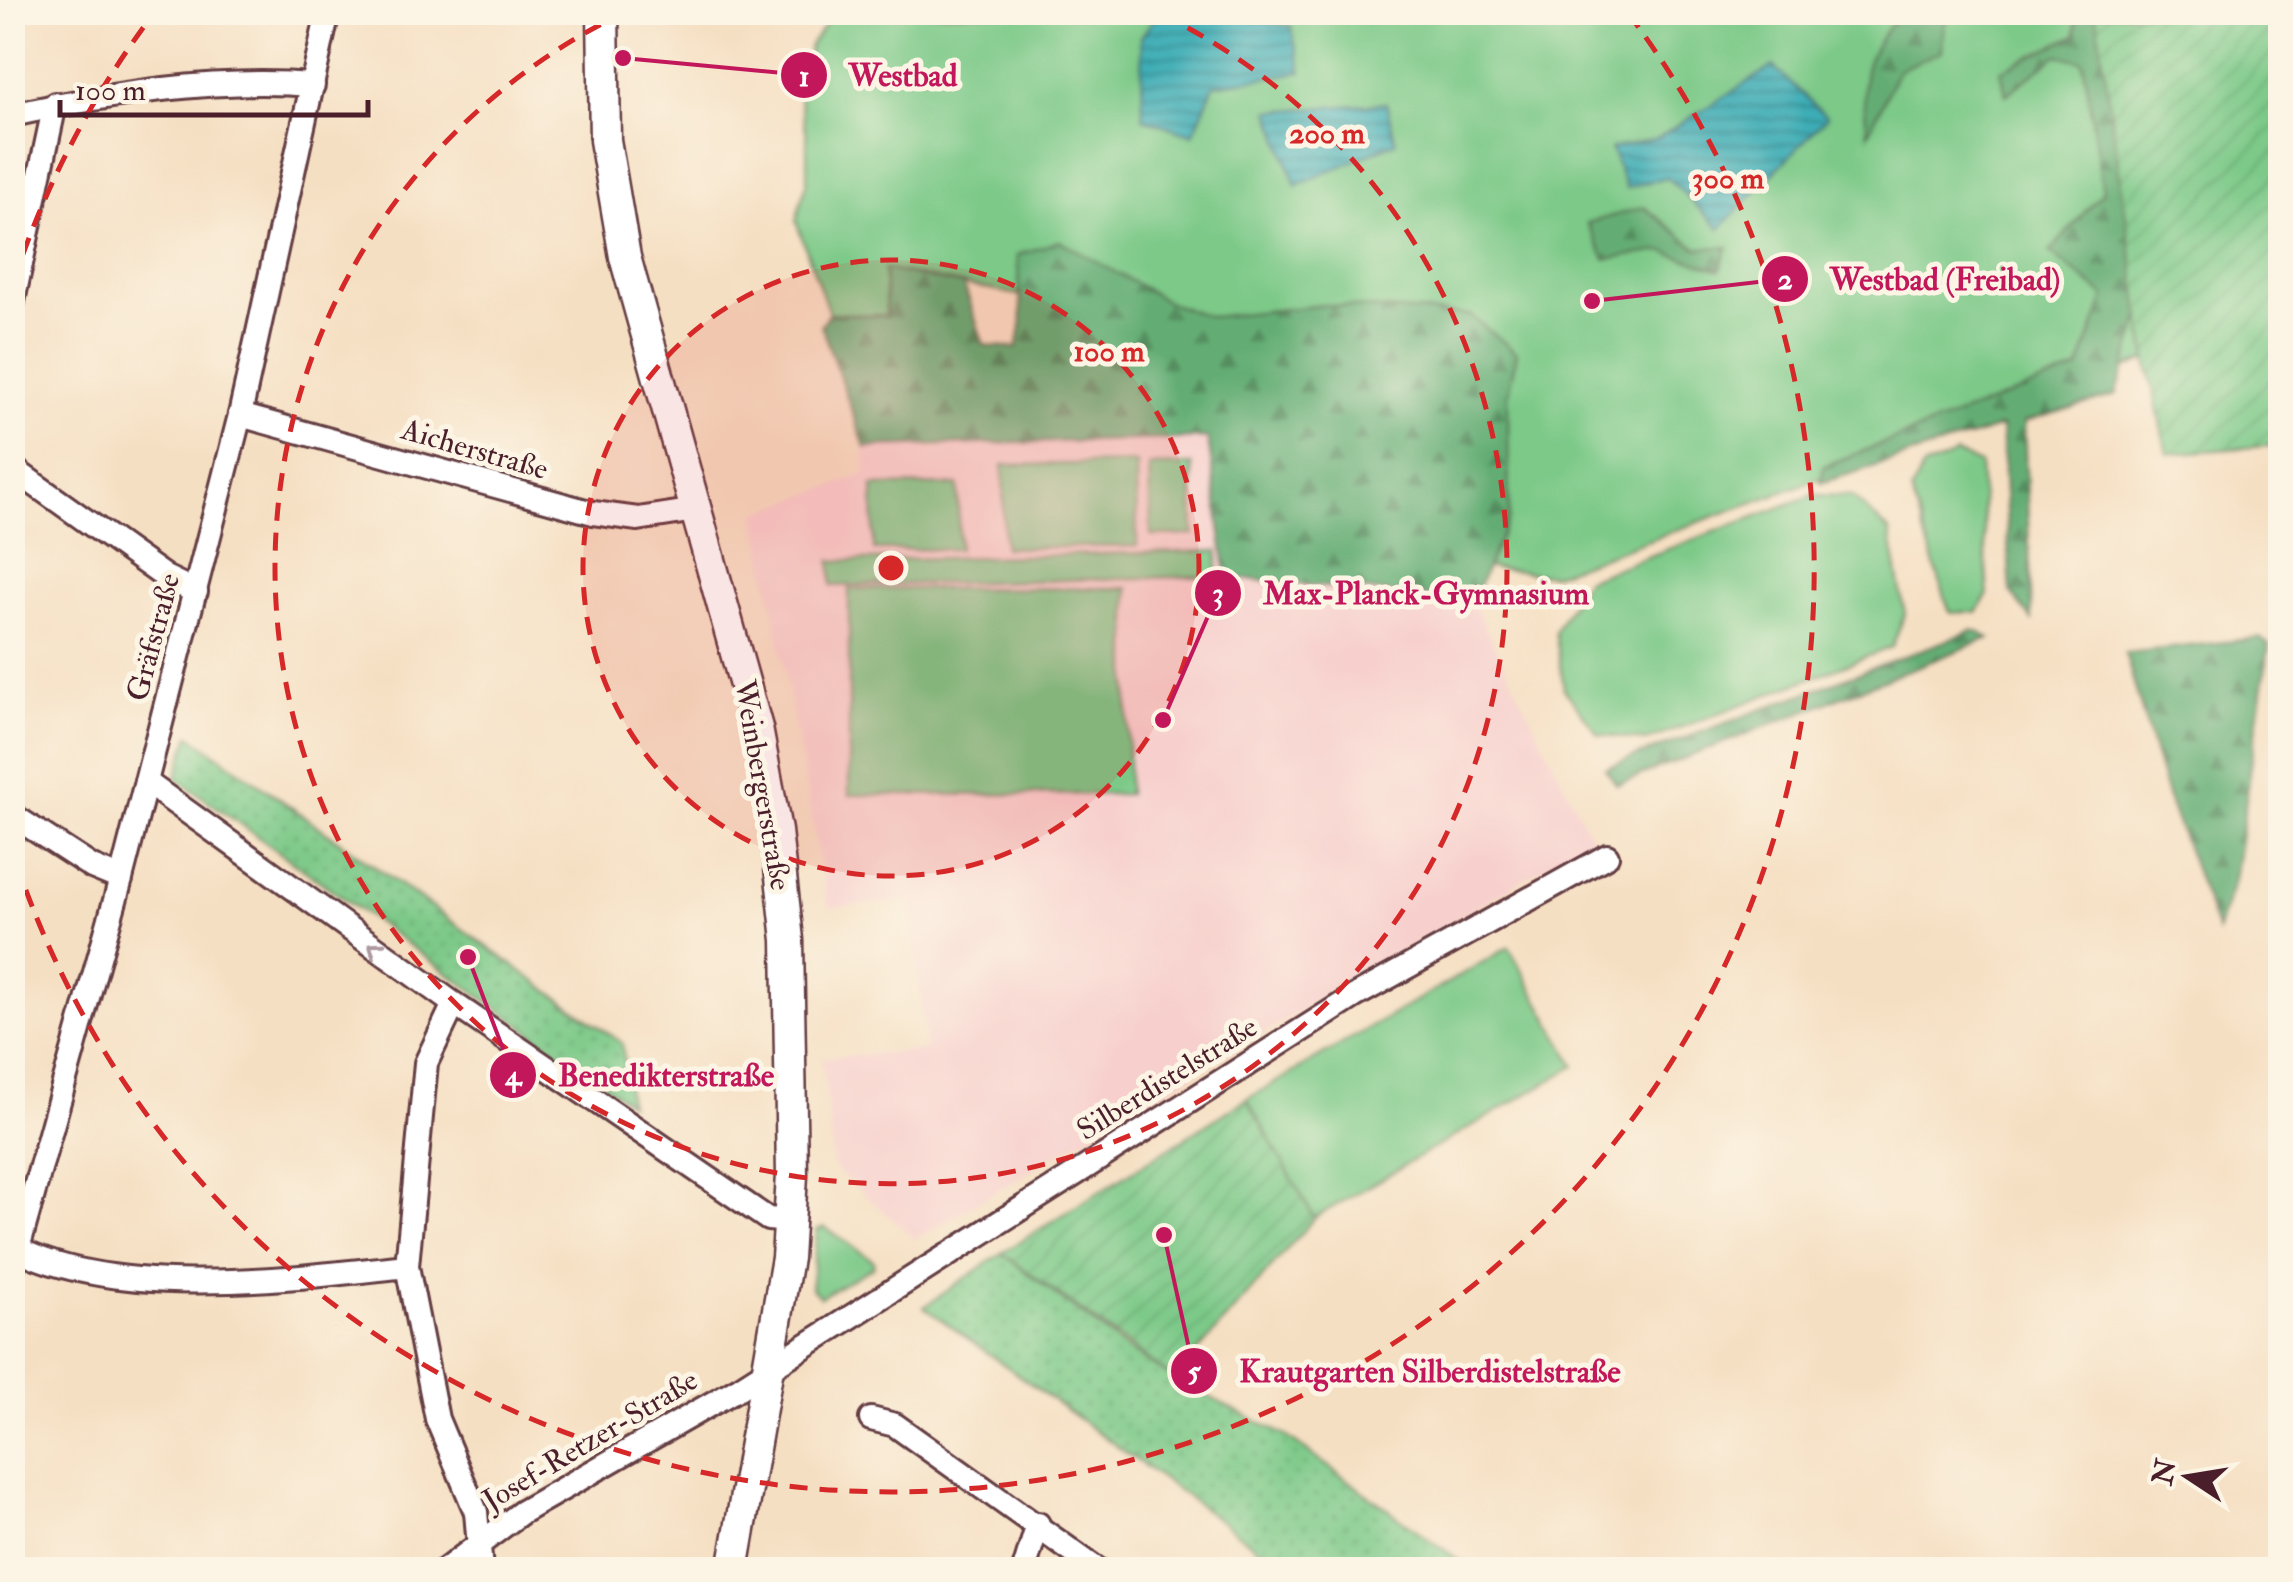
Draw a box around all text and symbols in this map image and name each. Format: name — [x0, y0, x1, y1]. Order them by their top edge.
callout: Westbad — [779, 44, 978, 106]
scale bar — [60, 55, 368, 117]
text: Westbad — [847, 56, 958, 96]
text: 1 — [799, 58, 809, 95]
text: 100 m — [75, 72, 146, 109]
text: 200 m — [1289, 115, 1365, 152]
text: 300 m — [1692, 160, 1765, 197]
callout: Westbad (Freibad) — [1760, 248, 2080, 310]
text: Westbad (Freibad) — [1829, 260, 2060, 300]
text: 2 — [1777, 261, 1793, 298]
text: 100 m — [1074, 333, 1145, 370]
street label: Aicherstraße — [396, 411, 552, 488]
centre of rings — [873, 550, 909, 586]
callout: Max-Planck-Gymnasium — [1193, 562, 1609, 624]
street label: Gräfstraße — [119, 569, 188, 705]
text: Max-Planck-Gymnasium — [1262, 574, 1589, 614]
text: 3 — [1212, 575, 1224, 612]
street label: Weinbergerstraße — [726, 676, 799, 893]
one-way arrow — [368, 942, 386, 959]
street label: Silberdistelstraße — [1070, 1008, 1264, 1149]
callout: Benedikterstraße — [488, 1044, 794, 1106]
text: Benedikterstraße — [558, 1056, 775, 1096]
text: 4 — [504, 1057, 523, 1094]
callout: Krautgarten Silberdistelstraße — [1169, 1340, 1641, 1402]
text: Krautgarten Silberdistelstraße — [1239, 1352, 1621, 1392]
text: 5 — [1187, 1353, 1201, 1390]
street label: Josef-Retzer-Straße — [475, 1362, 705, 1520]
north arrow — [2138, 1427, 2238, 1527]
text: N — [2145, 1455, 2185, 1489]

